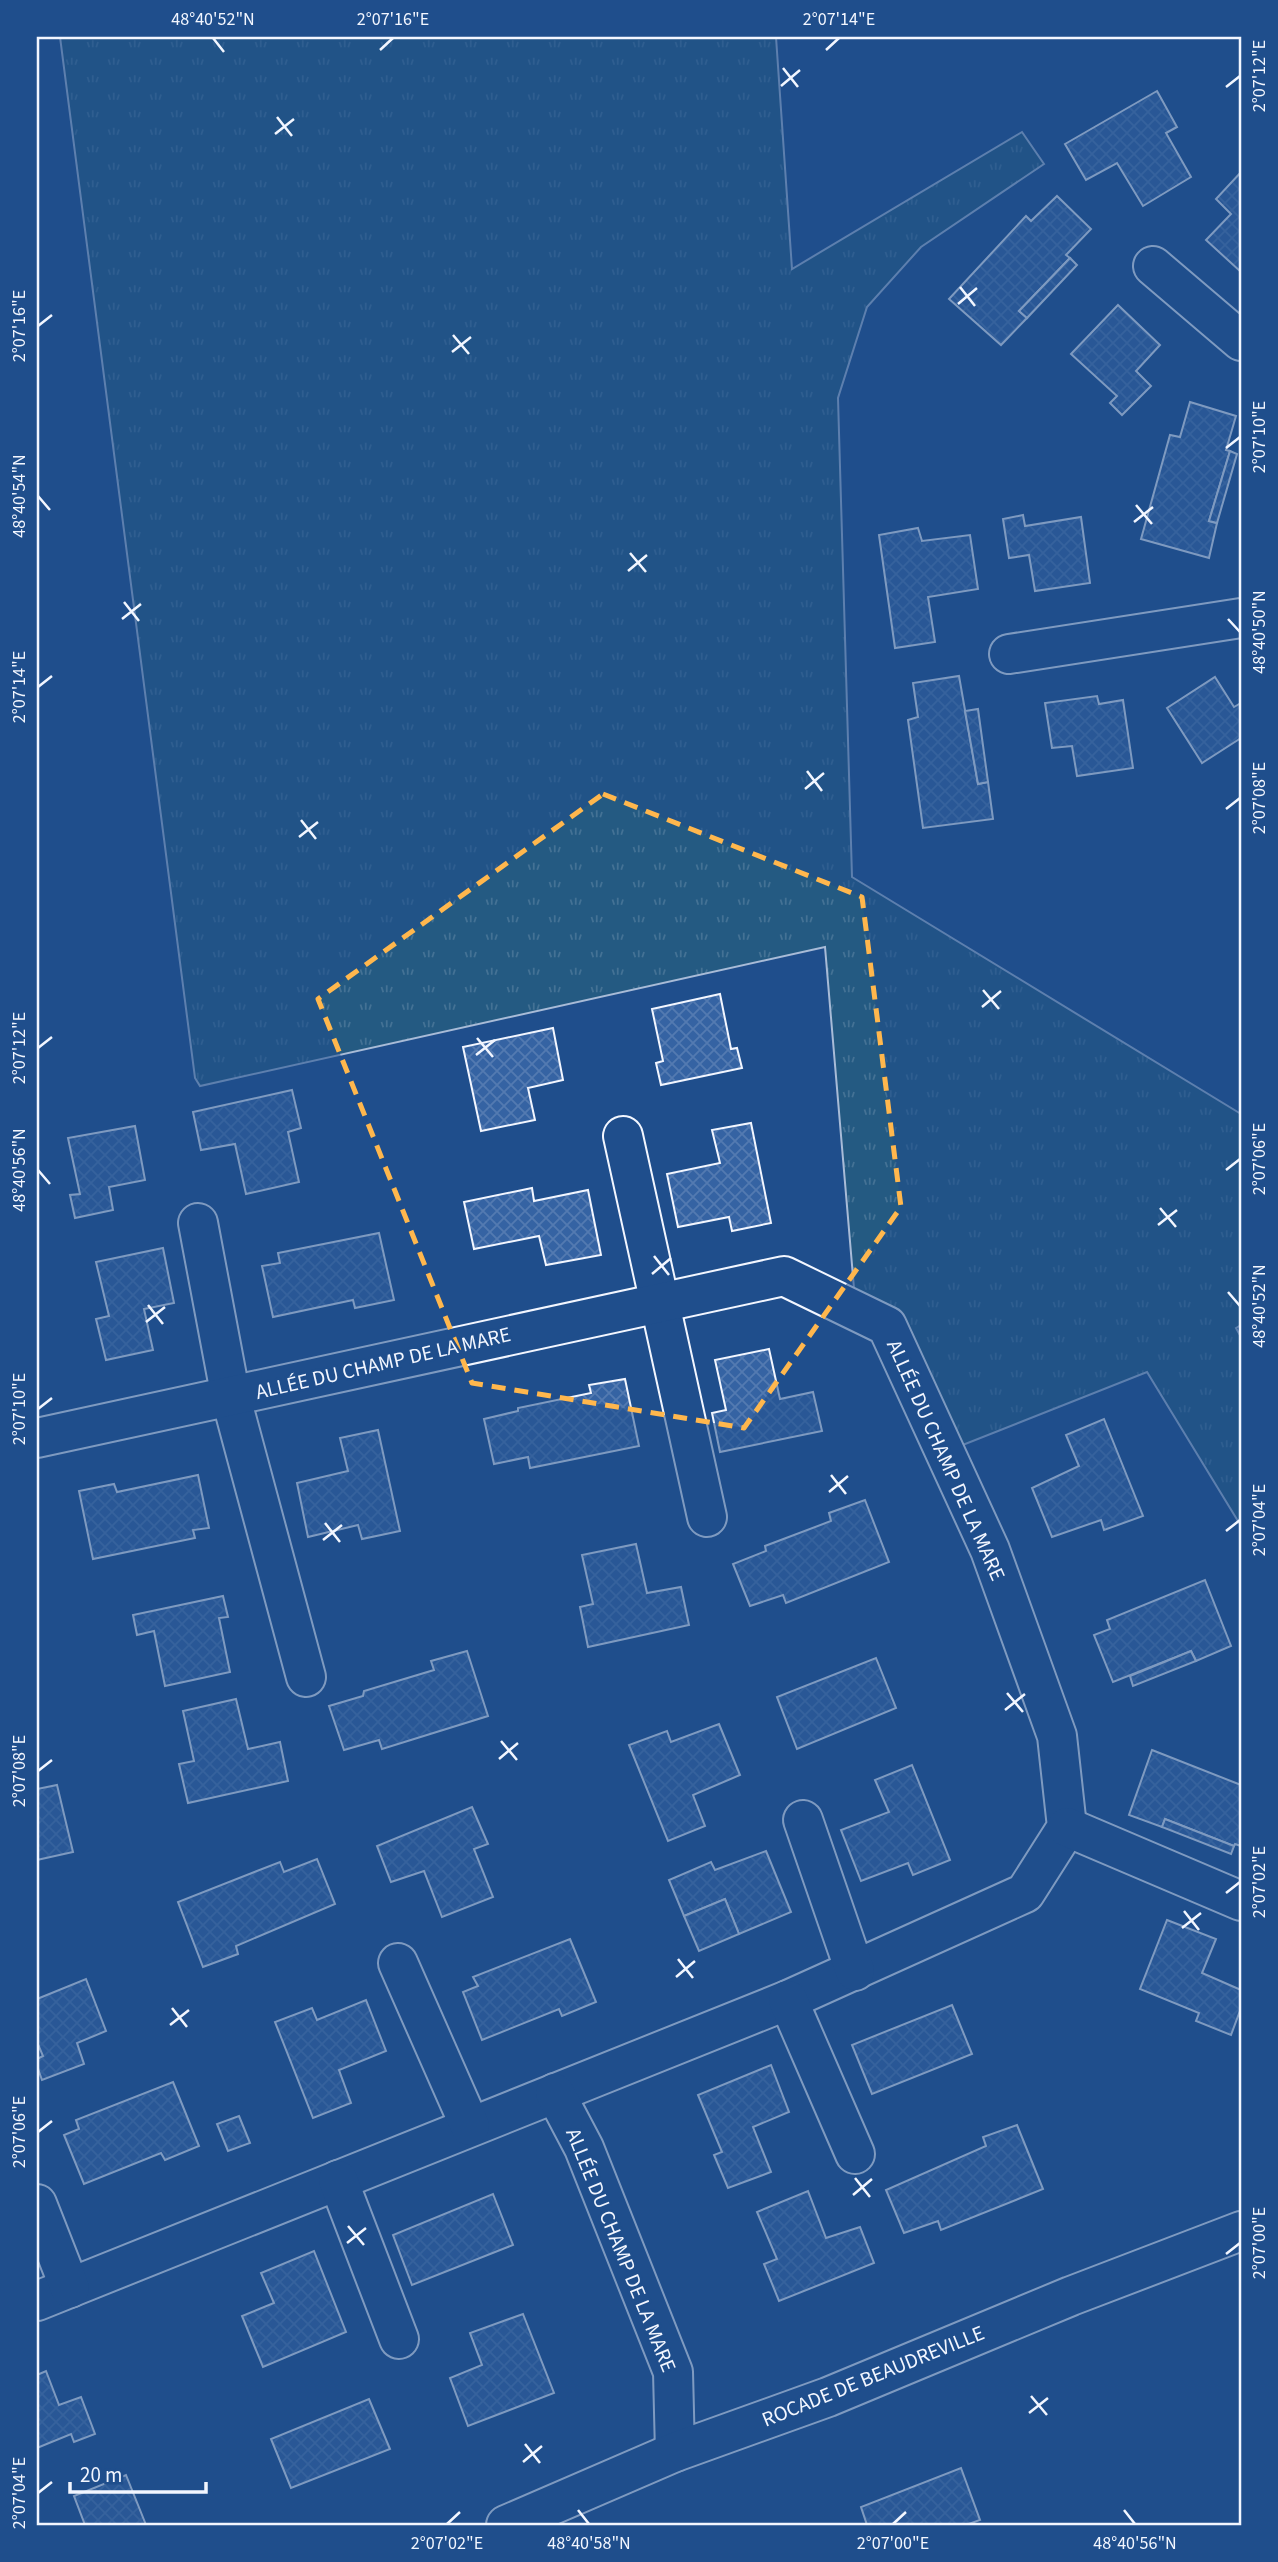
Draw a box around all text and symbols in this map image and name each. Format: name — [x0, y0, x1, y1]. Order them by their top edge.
text: 48°40'52"N — [171, 7, 255, 32]
text: 2°07'16"E — [357, 7, 429, 32]
text: 2°07'14"E — [803, 7, 875, 32]
text: 2°07'12"E — [1247, 40, 1272, 112]
text: 2°07'16"E — [7, 290, 32, 362]
text: 2°07'10"E — [1247, 401, 1272, 473]
text: 48°40'54"N — [7, 454, 32, 538]
text: 48°40'50"N — [1247, 590, 1272, 674]
text: 2°07'14"E — [7, 651, 32, 723]
text: 2°07'08"E — [1247, 762, 1272, 834]
text: 2°07'12"E — [7, 1012, 32, 1084]
text: 2°07'06"E — [1247, 1123, 1272, 1195]
text: 48°40'56"N — [7, 1128, 32, 1212]
text: 48°40'52"N — [1247, 1264, 1272, 1348]
street label: ALLÉE DU CHAMP DE LA MARE — [252, 1319, 514, 1407]
street label: ALLÉE DU CHAMP DE LA MARE — [879, 1335, 1013, 1585]
text: 2°07'10"E — [7, 1373, 32, 1445]
text: 2°07'04"E — [1247, 1484, 1272, 1556]
text: 2°07'08"E — [7, 1735, 32, 1807]
text: 2°07'02"E — [1247, 1846, 1272, 1918]
text: 2°07'06"E — [7, 2096, 32, 2168]
street label: ALLÉE DU CHAMP DE LA MARE — [558, 2123, 684, 2377]
text: 2°07'00"E — [1247, 2207, 1272, 2279]
street label: ROCADE DE BEAUDREVILLE — [757, 2318, 989, 2434]
scale bar — [70, 2450, 206, 2494]
text: 2°07'04"E — [7, 2457, 32, 2529]
text: 20 m — [80, 2460, 122, 2490]
text: 2°07'02"E — [411, 2531, 483, 2556]
text: 48°40'58"N — [547, 2531, 631, 2556]
text: 2°07'00"E — [857, 2531, 929, 2556]
text: 48°40'56"N — [1093, 2531, 1177, 2556]

